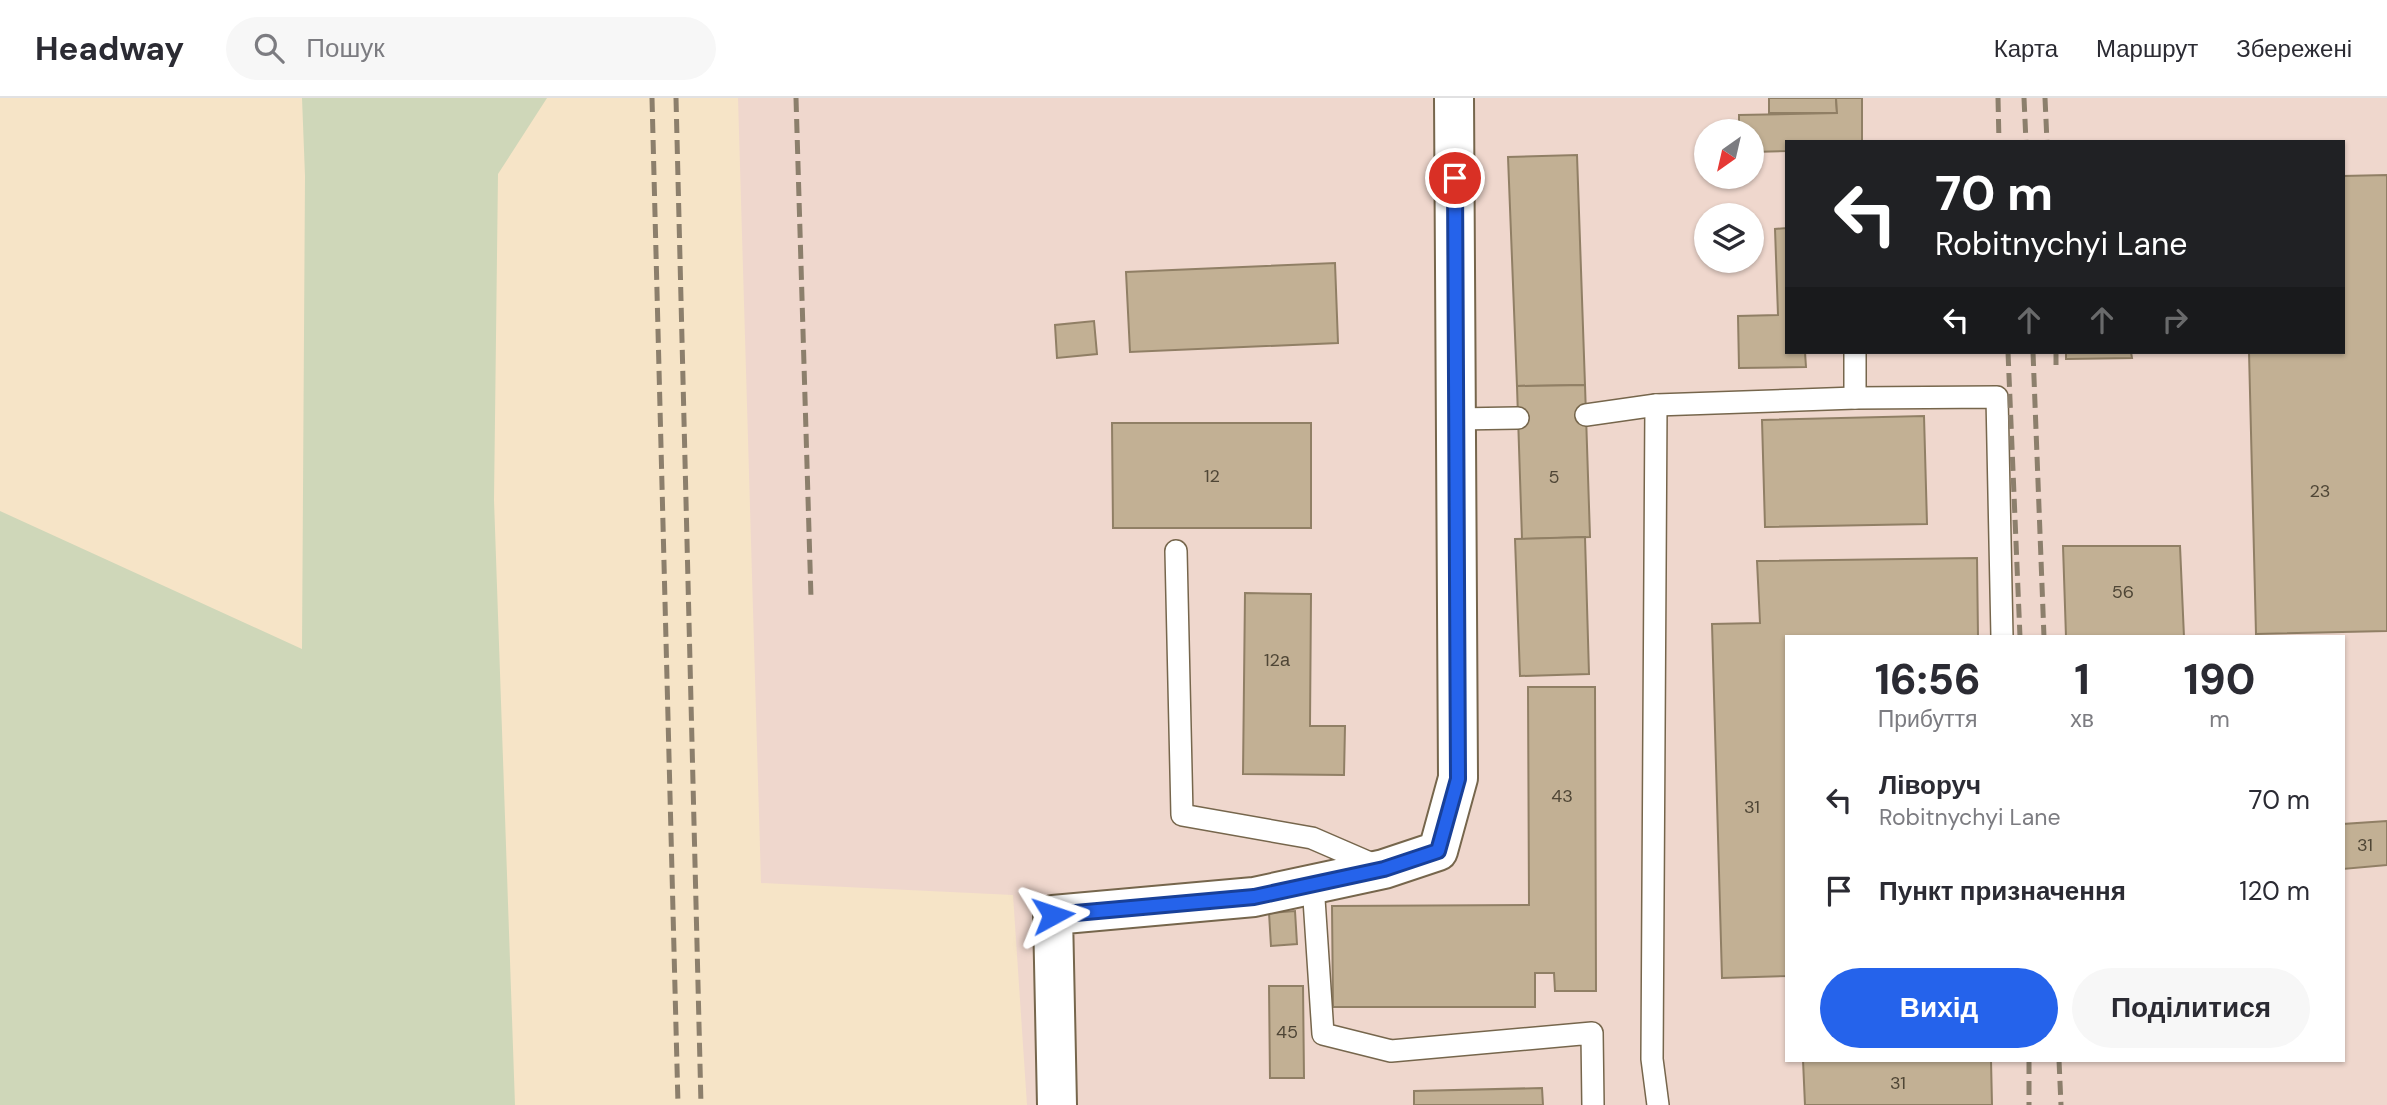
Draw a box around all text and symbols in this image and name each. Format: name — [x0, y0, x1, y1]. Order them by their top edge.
search box — [226, 17, 716, 80]
text: Headway — [35, 27, 184, 70]
icon: search — [250, 29, 288, 67]
text: Пошук — [306, 31, 385, 65]
text: Карта — [1994, 33, 2058, 64]
text: Маршрут — [2096, 33, 2198, 64]
text: Збережені — [2236, 33, 2352, 64]
north arrow — [1694, 119, 1764, 189]
map controls — [1694, 119, 1764, 273]
pin — [1425, 148, 1485, 208]
icon: arrive — [1436, 159, 1474, 197]
text: 70 m — [1935, 161, 2053, 225]
icon: left — [1820, 168, 1911, 259]
button: layers — [1694, 203, 1764, 273]
text: Robitnychyi Lane — [1935, 223, 2187, 265]
icon: left — [1937, 301, 1975, 339]
icon: ahead — [2010, 301, 2048, 339]
icon: ahead — [2083, 301, 2121, 339]
icon: right — [2156, 301, 2194, 339]
house number: 12 — [1204, 464, 1220, 488]
house number: 5 — [1549, 465, 1559, 489]
house number: 23 — [2309, 479, 2331, 503]
house number: 56 — [2112, 580, 2134, 604]
house number: 12а — [1264, 648, 1291, 672]
text: 16:56 — [1875, 652, 1981, 707]
text: 1 — [2074, 652, 2090, 707]
text: 190 — [2184, 652, 2255, 707]
text: Прибуття — [1878, 704, 1978, 734]
text: хв — [2070, 704, 2094, 734]
text: m — [2209, 704, 2230, 734]
text: Ліворуч — [1879, 768, 1981, 802]
icon: left — [1820, 781, 1858, 819]
text: 70 m — [2249, 783, 2310, 817]
house number: 43 — [1551, 784, 1573, 808]
house number: 31 — [1744, 795, 1760, 819]
text: Robitnychyi Lane — [1879, 802, 2060, 832]
house number: 31 — [2357, 833, 2373, 857]
icon: arrive — [1820, 872, 1858, 910]
text: Пункт призначення — [1879, 874, 2126, 908]
text: 120 m — [2239, 874, 2310, 908]
position arrow — [1016, 878, 1090, 952]
button: Вихід — [1820, 968, 2058, 1048]
button: Поділитися — [2072, 968, 2310, 1048]
house number: 45 — [1276, 1020, 1298, 1044]
house number: 31 — [1890, 1071, 1906, 1095]

